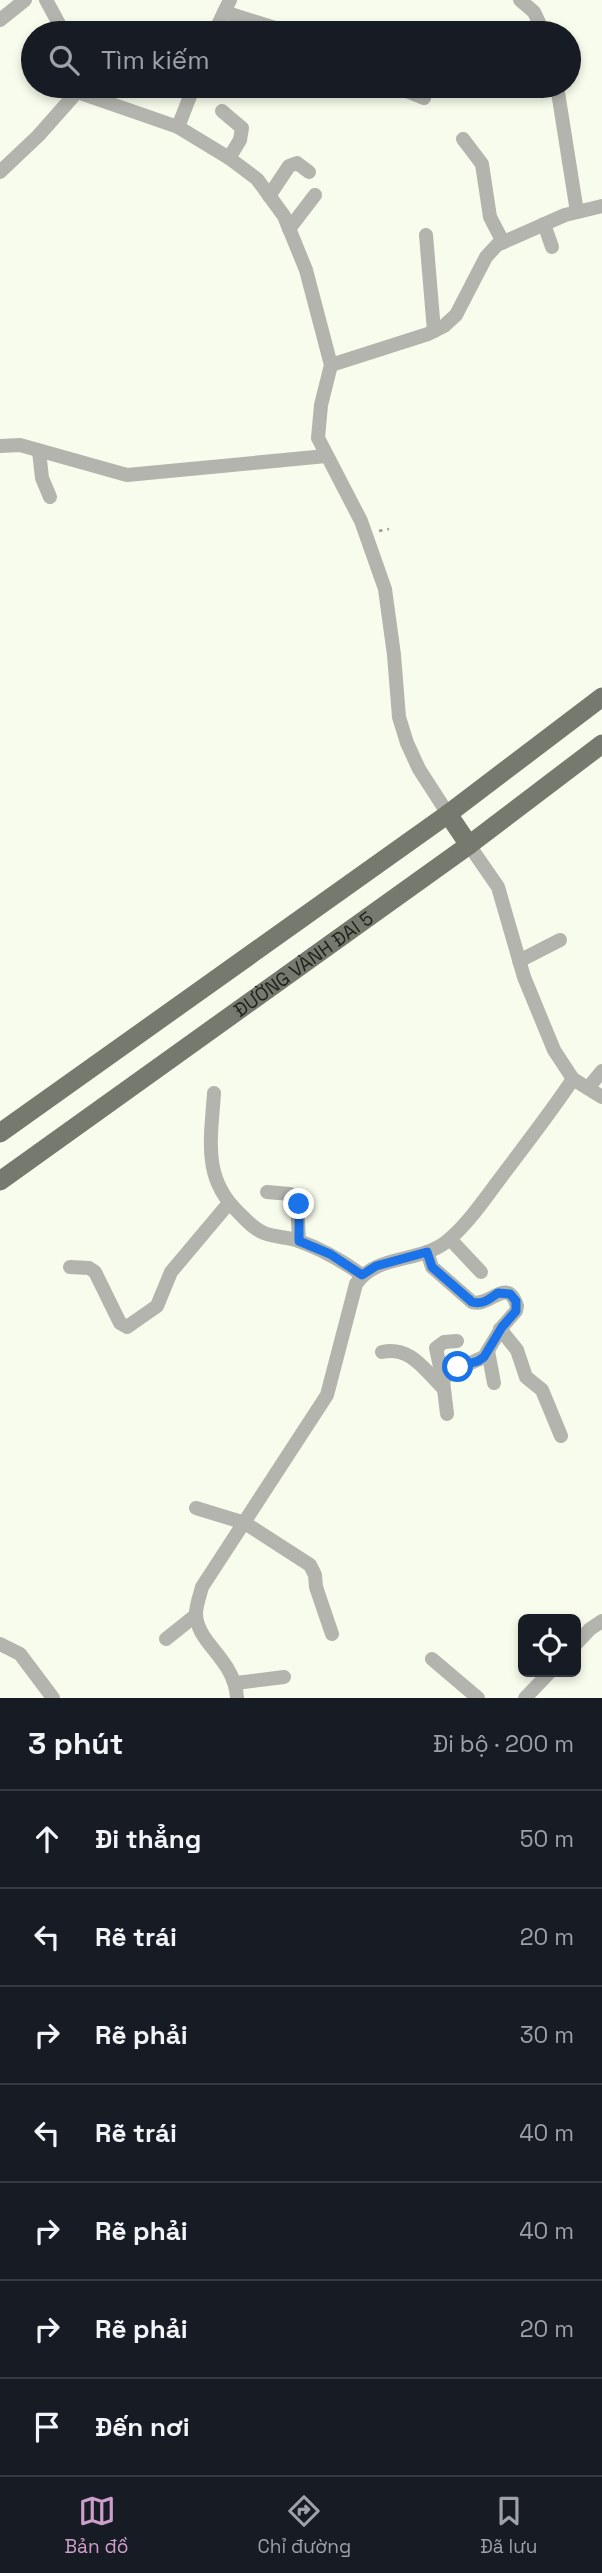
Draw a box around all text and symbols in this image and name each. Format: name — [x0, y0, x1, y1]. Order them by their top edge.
search box — [21, 21, 581, 98]
icon: search — [45, 41, 83, 79]
text: Tìm kiếm — [101, 43, 210, 77]
street label: ĐƯỜNG VÀNH ĐAI 5 — [229, 906, 378, 1023]
route end — [283, 1188, 314, 1219]
route start — [442, 1351, 473, 1382]
map controls — [518, 1614, 581, 1677]
button: locate — [518, 1614, 581, 1677]
text: 3 phút — [28, 1724, 123, 1763]
text: Đi bộ · 200 m — [433, 1729, 574, 1759]
icon: ahead — [28, 1820, 66, 1858]
text: Đi thẳng — [95, 1822, 201, 1856]
text: 50 m — [520, 1824, 574, 1854]
icon: left — [28, 1918, 66, 1956]
text: Rẽ trái — [95, 1920, 177, 1954]
text: 20 m — [520, 1922, 574, 1952]
icon: right — [28, 2016, 66, 2054]
text: Rẽ phải — [95, 2018, 188, 2052]
text: 30 m — [520, 2020, 574, 2050]
icon: left — [28, 2114, 66, 2152]
text: Rẽ trái — [95, 2116, 177, 2150]
text: 40 m — [519, 2118, 574, 2148]
icon: right — [28, 2212, 66, 2250]
text: Rẽ phải — [95, 2214, 188, 2248]
text: 40 m — [519, 2216, 574, 2246]
icon: right — [28, 2310, 66, 2348]
text: Rẽ phải — [95, 2312, 188, 2346]
text: 20 m — [520, 2314, 574, 2344]
icon: arrive — [28, 2408, 66, 2446]
text: Đến nơi — [95, 2410, 190, 2444]
tab: Bản đồ — [65, 2492, 129, 2559]
tab: Chỉ đường — [258, 2492, 351, 2559]
tab: Đã lưu — [480, 2492, 537, 2559]

